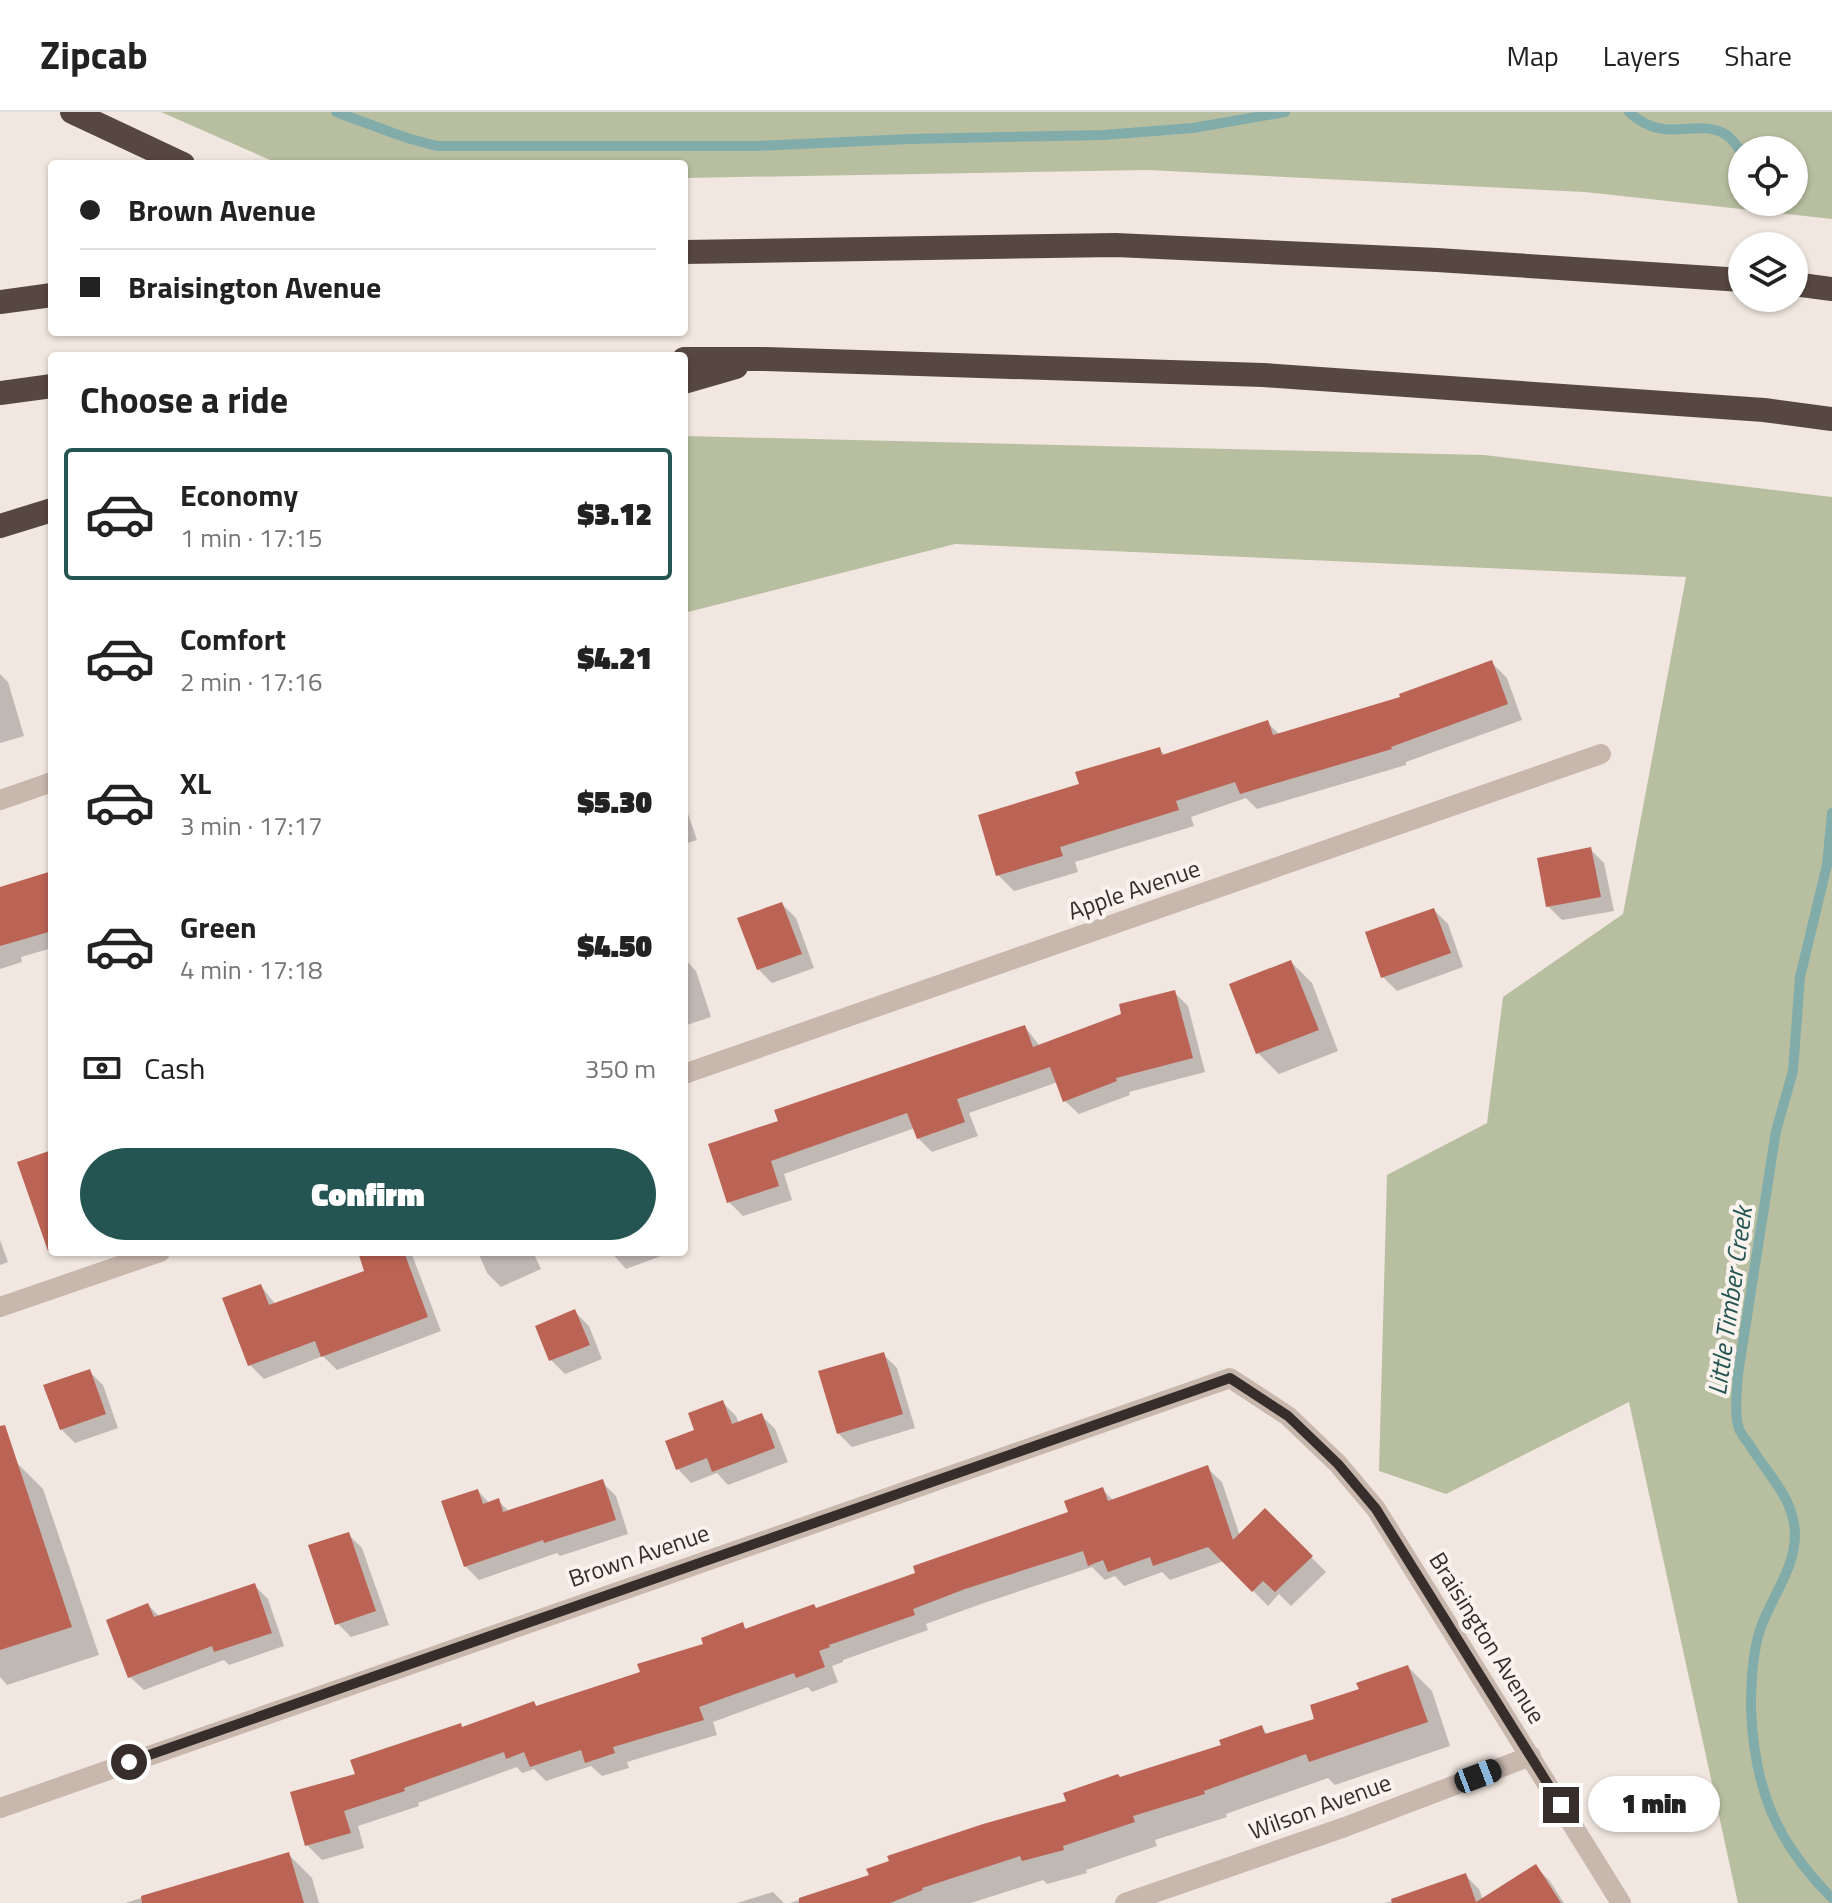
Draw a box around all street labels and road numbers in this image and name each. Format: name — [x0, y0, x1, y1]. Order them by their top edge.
street label: Apple Avenue — [1063, 850, 1205, 928]
street label: Brown Avenue — [563, 1514, 714, 1596]
street label: Braisington Avenue — [1421, 1545, 1555, 1730]
street label: Wilson Avenue — [1243, 1764, 1396, 1848]

